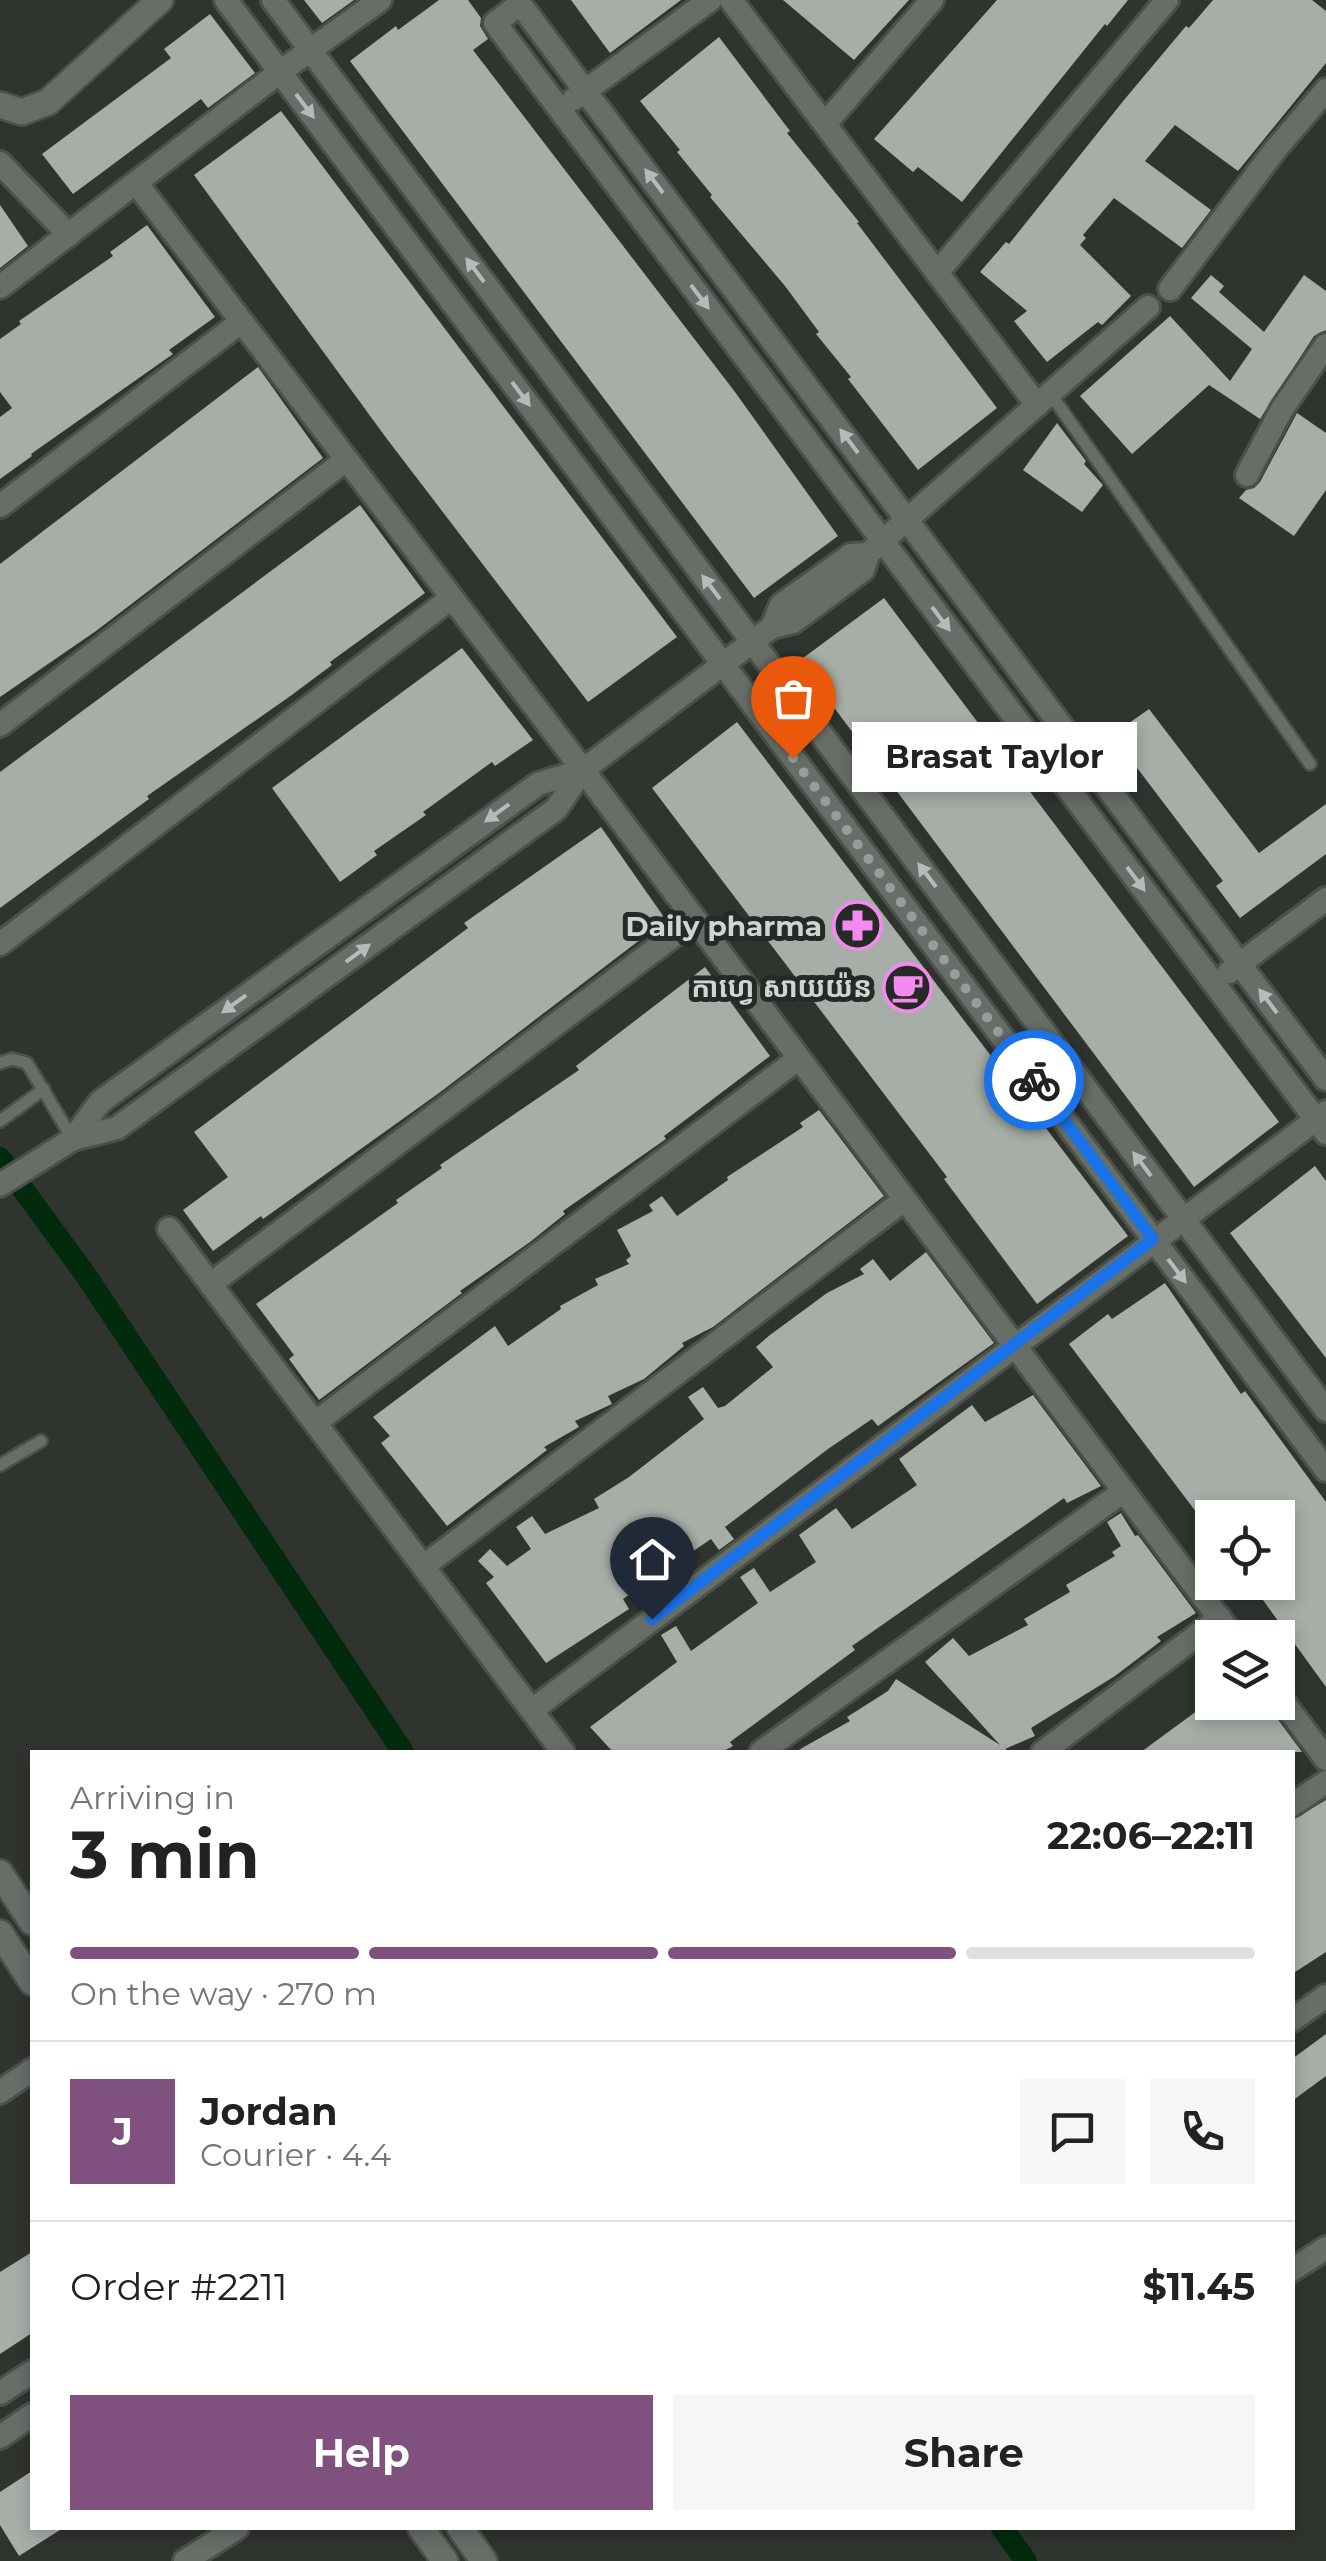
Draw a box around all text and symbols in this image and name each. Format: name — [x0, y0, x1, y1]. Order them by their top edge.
one-way arrow — [295, 93, 315, 119]
one-way arrow — [644, 168, 664, 194]
one-way arrow — [466, 257, 486, 283]
one-way arrow — [689, 284, 709, 310]
one-way arrow — [510, 381, 530, 407]
one-way arrow — [839, 428, 859, 454]
one-way arrow — [702, 574, 722, 600]
one-way arrow — [930, 606, 950, 632]
pin — [751, 656, 836, 759]
icon: bag — [766, 671, 821, 726]
callout: Brasat Taylor — [853, 723, 1138, 793]
text: Brasat Taylor — [885, 737, 1104, 776]
one-way arrow — [484, 803, 510, 822]
one-way arrow — [917, 862, 937, 888]
one-way arrow — [1125, 866, 1145, 892]
pharmacy icon: Daily pharma — [831, 900, 883, 952]
place label: Daily pharma — [626, 909, 822, 943]
one-way arrow — [344, 944, 371, 963]
cafe icon: កាហ្វេ សាយយ៉ន — [881, 961, 933, 1013]
place label: កាហ្វេ សាយយ៉ន — [691, 970, 872, 1005]
one-way arrow — [1258, 988, 1278, 1014]
one-way arrow — [221, 994, 247, 1013]
courier — [984, 1030, 1084, 1130]
icon: bike — [1007, 1053, 1062, 1108]
one-way arrow — [1133, 1151, 1153, 1177]
one-way arrow — [1167, 1258, 1187, 1284]
map controls — [1195, 1500, 1295, 1720]
button: locate — [1195, 1500, 1295, 1600]
pin — [610, 1517, 695, 1620]
icon: home — [625, 1532, 680, 1587]
button: layers — [1195, 1620, 1295, 1720]
text: Arriving in — [70, 1778, 235, 1817]
text: 22:06–22:11 — [1047, 1812, 1255, 1859]
text: 3 min — [70, 1815, 260, 1894]
text: On the way · 270 m — [70, 1974, 377, 2013]
button: chat — [1020, 2079, 1125, 2184]
button: phone — [1150, 2079, 1255, 2184]
text: Jordan — [200, 2088, 338, 2135]
text: J — [112, 2108, 133, 2155]
text: Courier · 4.4 — [200, 2135, 391, 2174]
text: Order #2211 — [70, 2263, 288, 2310]
text: $11.45 — [1143, 2263, 1255, 2310]
button: Help — [70, 2395, 653, 2510]
button: Share — [673, 2395, 1255, 2510]

